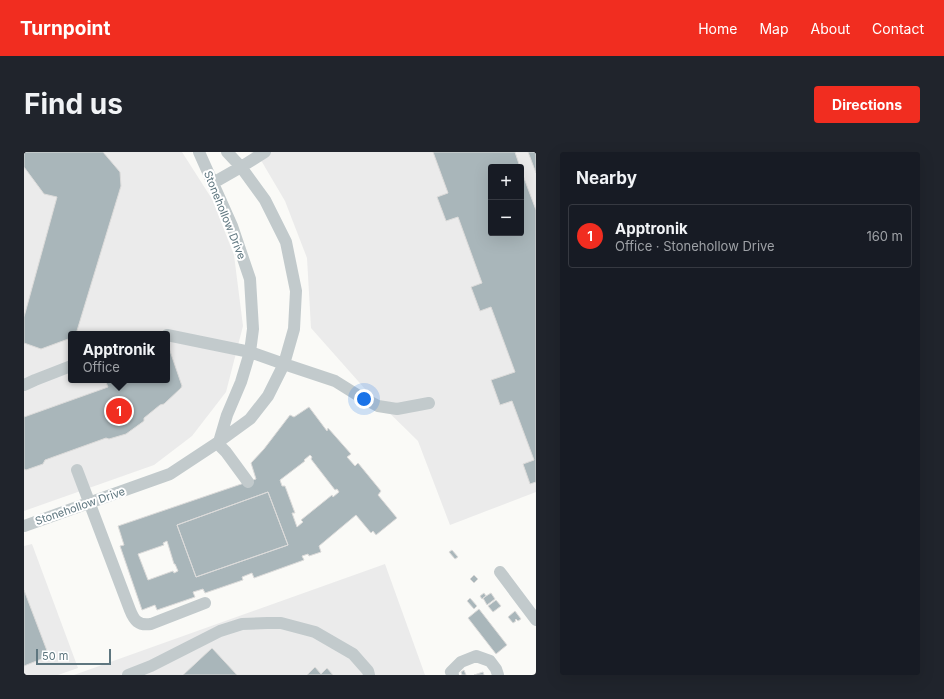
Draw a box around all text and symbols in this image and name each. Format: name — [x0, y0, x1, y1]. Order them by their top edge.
text: Turnpoint — [20, 17, 110, 40]
text: Home — [698, 20, 737, 37]
text: Map — [759, 20, 789, 37]
text: About — [811, 20, 850, 37]
text: Contact — [872, 20, 924, 37]
button: Directions — [814, 86, 920, 123]
text: Find us — [24, 87, 123, 121]
map controls — [488, 164, 524, 236]
button: + — [488, 164, 524, 200]
text: Nearby — [576, 168, 637, 188]
street label: Stonehollow Drive — [201, 169, 249, 261]
button: − — [488, 200, 524, 236]
text: Apptronik — [615, 219, 688, 238]
text: 1 — [587, 228, 593, 244]
text: 160 m — [866, 228, 903, 244]
text: Office · Stonehollow Drive — [615, 238, 775, 254]
popup — [68, 331, 170, 383]
text: Apptronik — [83, 340, 155, 359]
text: Office — [83, 359, 120, 375]
your location — [354, 389, 374, 409]
pin: 1 — [106, 396, 132, 426]
street label: Stonehollow Drive — [33, 484, 127, 528]
scale bar — [36, 647, 111, 666]
text: 50 m — [42, 649, 68, 663]

